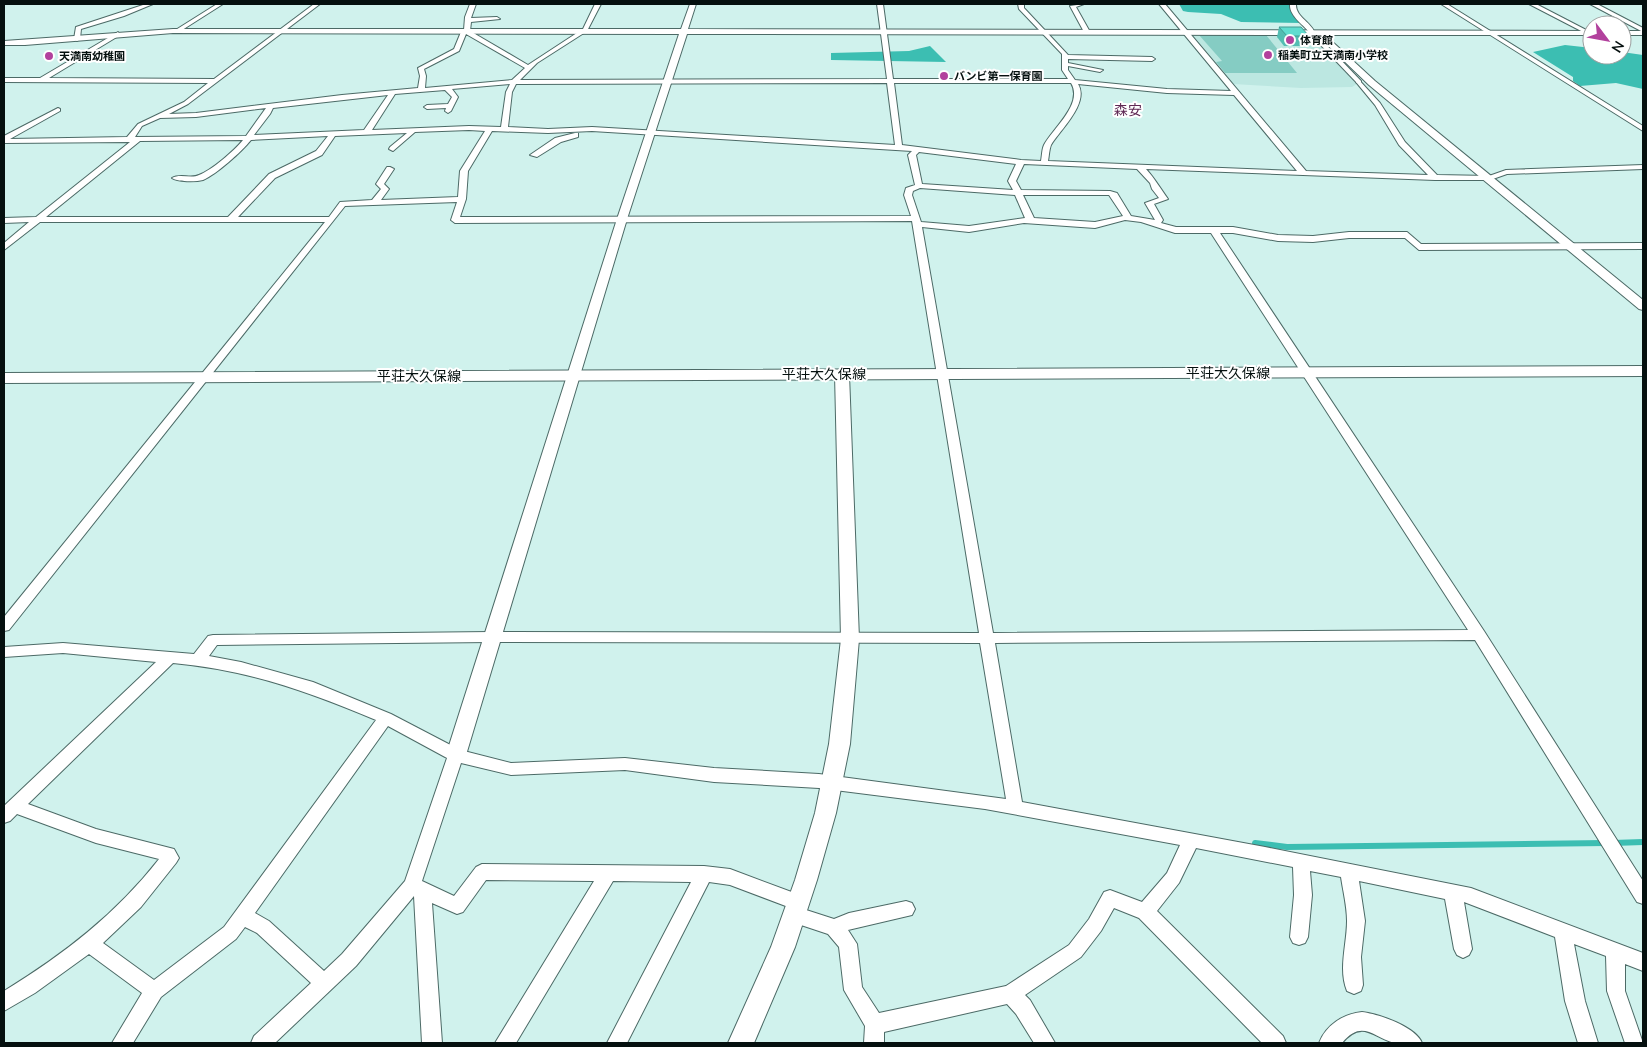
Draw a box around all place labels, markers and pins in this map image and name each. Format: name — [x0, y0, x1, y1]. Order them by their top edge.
place label: 体育館 — [1300, 33, 1333, 47]
marker: 体育館 — [1284, 34, 1296, 46]
place label: 稲美町立天満南小学校 — [1278, 48, 1388, 62]
place label: 天満南幼稚園 — [59, 49, 125, 63]
marker: 稲美町立天満南小学校 — [1262, 49, 1274, 61]
marker: 天満南幼稚園 — [43, 50, 55, 62]
place label: バンビ第一保育園 — [954, 69, 1043, 83]
marker: バンビ第一保育園 — [938, 70, 950, 82]

